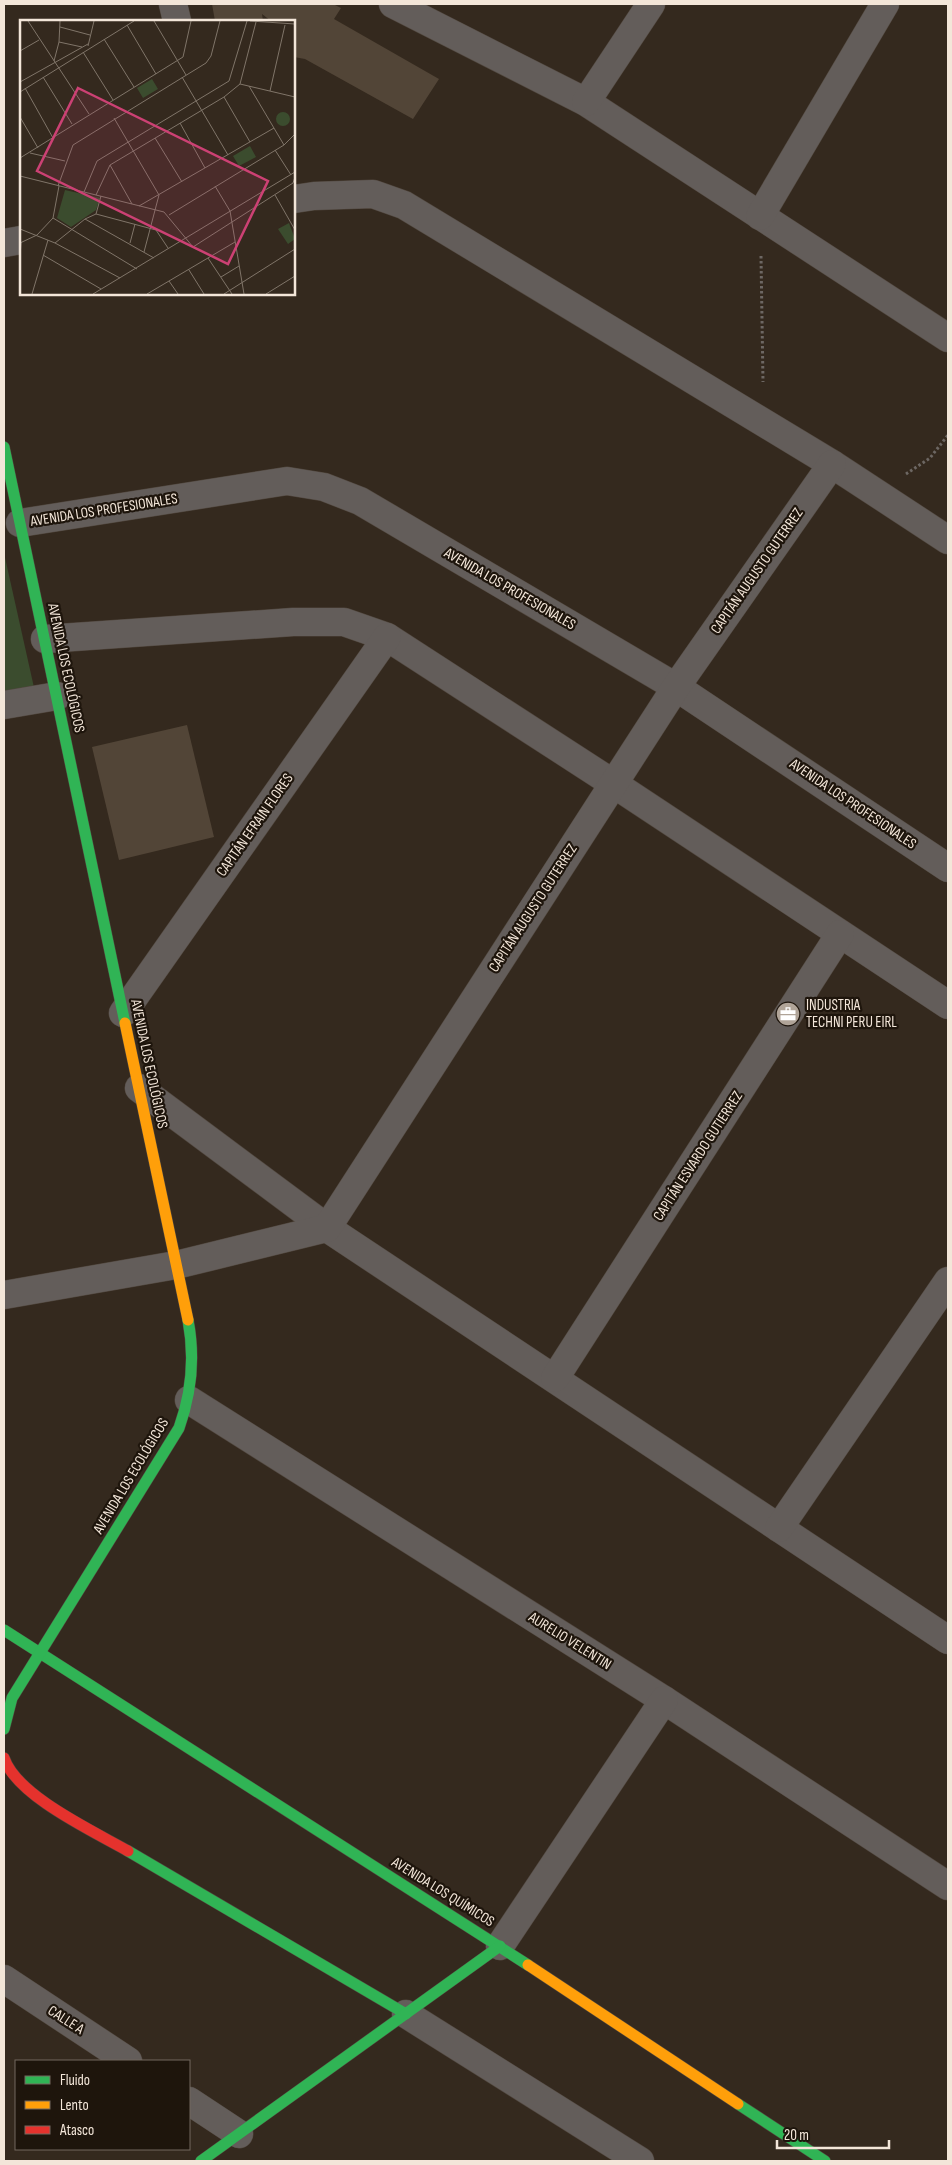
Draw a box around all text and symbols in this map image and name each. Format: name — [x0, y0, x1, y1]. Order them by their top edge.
inset map — [20, 20, 295, 295]
street label: AVENIDA LOS PROFESIONALES — [28, 489, 179, 531]
street label: CAPITÁN AUGUSTO GUTERREZ — [706, 504, 808, 638]
street label: AVENIDA LOS PROFESIONALES — [440, 543, 579, 634]
street label: AVENIDA LOS ECOLÓGICOS — [43, 601, 89, 734]
street label: AVENIDA LOS PROFESIONALES — [785, 754, 920, 853]
street label: CAPITÁN EFRAIN FLORES — [212, 770, 298, 880]
street label: CAPITÁN AUGUSTO GUTERREZ — [484, 840, 582, 976]
place label: INDUSTRIA TECHNI PERU EIRL — [806, 996, 897, 1032]
street label: AVENIDA LOS ECOLÓGICOS — [126, 997, 172, 1130]
office icon: INDUSTRIA TECHNI PERU EIRL — [775, 1001, 801, 1027]
street label: CAPITÁN ESVARDO GUTIERREZ — [649, 1088, 747, 1224]
street label: AVENIDA LOS ECOLÓGICOS — [88, 1415, 173, 1538]
street label: AURELIO VELENTIN — [524, 1607, 615, 1674]
street label: AVENIDA LOS QUÍMICOS — [387, 1852, 498, 1931]
street label: CALLE A — [44, 2001, 88, 2039]
legend — [15, 2060, 190, 2150]
text: Fluido — [60, 2071, 90, 2090]
text: Lento — [60, 2096, 89, 2115]
scale bar — [777, 2118, 890, 2150]
text: Atasco — [59, 2121, 94, 2140]
text: 20 m — [784, 2126, 809, 2145]

